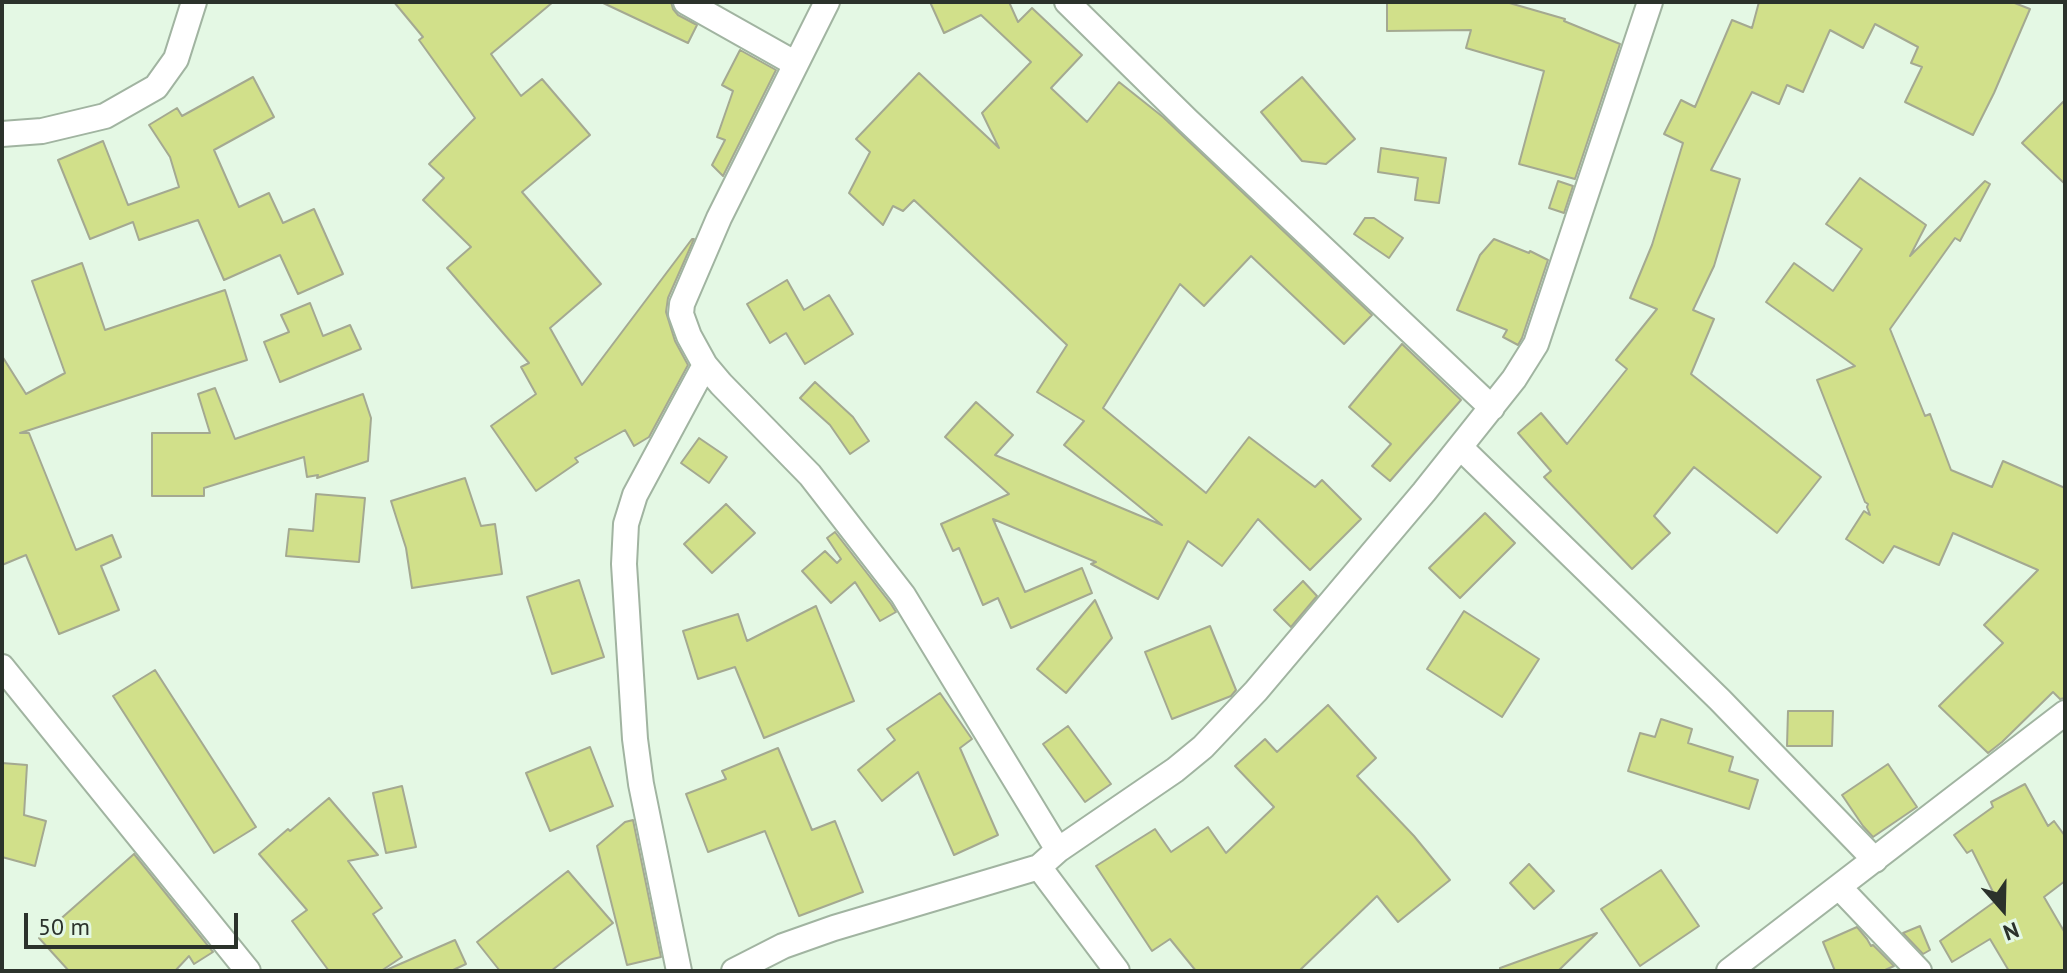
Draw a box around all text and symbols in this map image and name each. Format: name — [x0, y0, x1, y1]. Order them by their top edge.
north arrow — [1963, 869, 2043, 949]
scale bar — [28, 897, 242, 947]
text: 50 m — [38, 911, 90, 942]
text: N — [2000, 916, 2023, 947]

